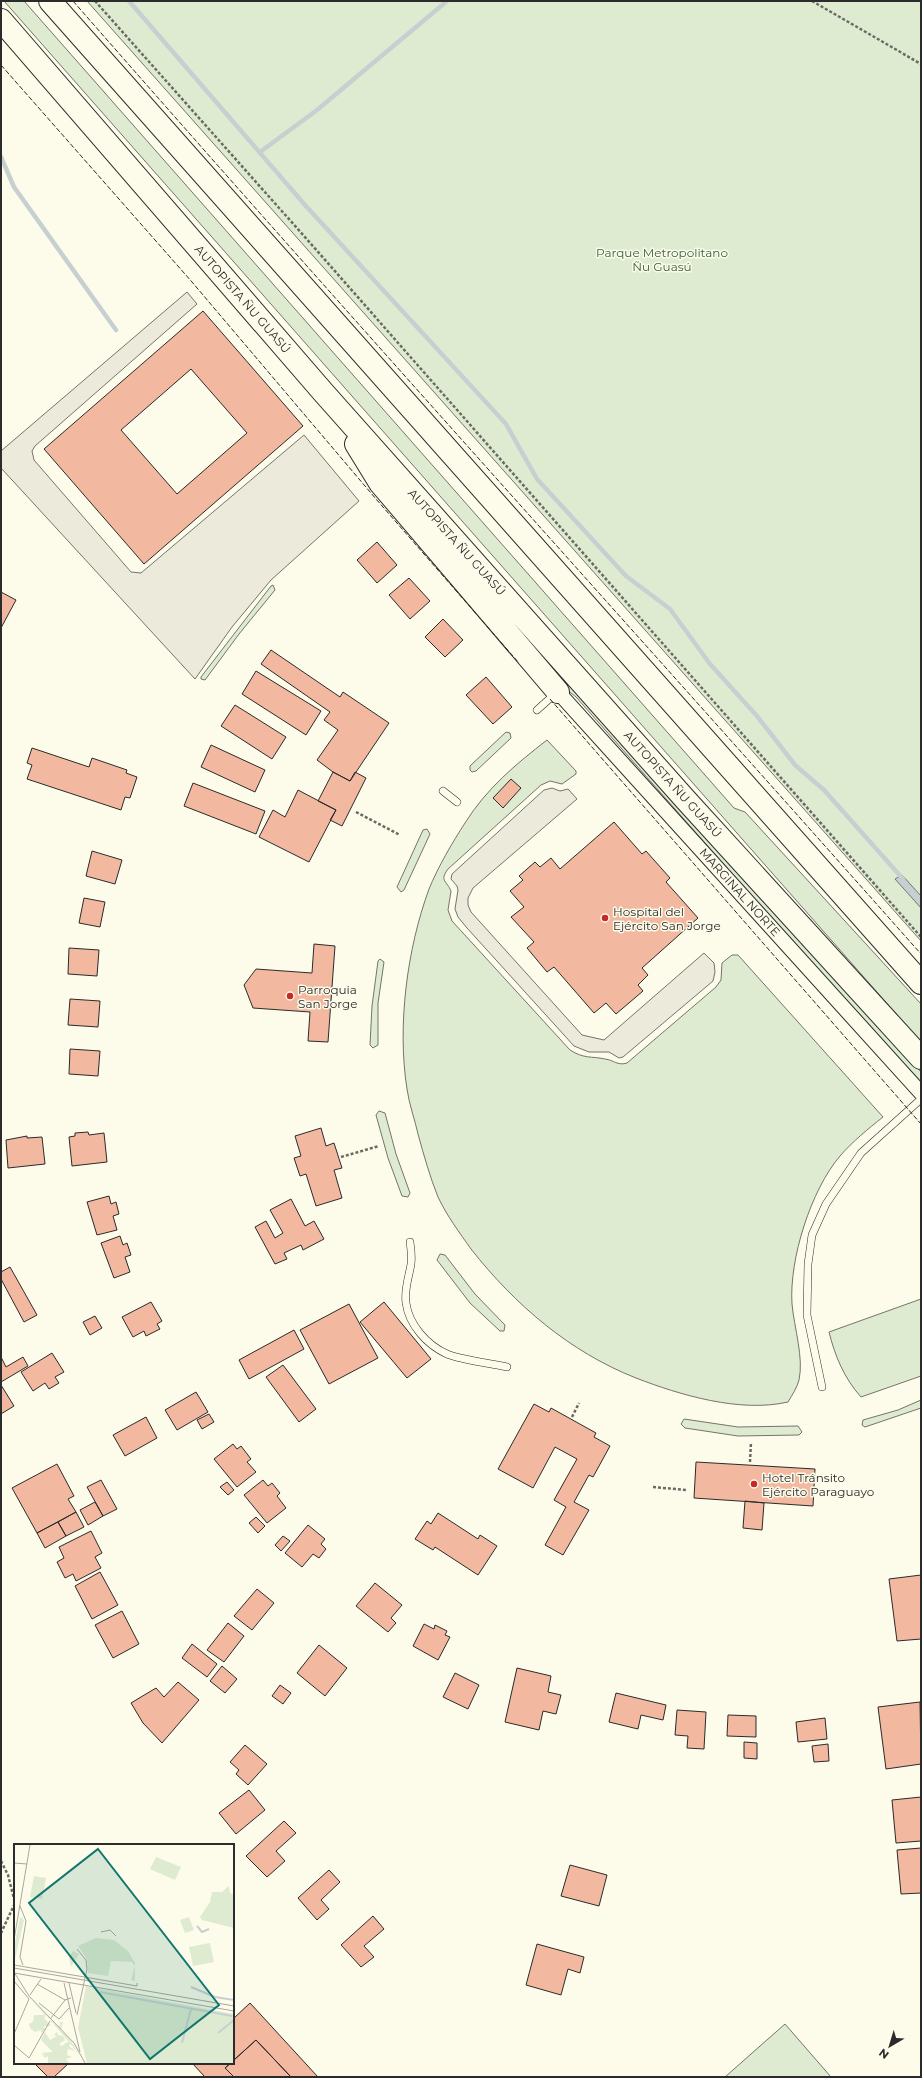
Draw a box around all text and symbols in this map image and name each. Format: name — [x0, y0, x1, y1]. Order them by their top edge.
street label: AUTOPISTA ÑU GUASÚ — [192, 242, 294, 356]
park label: Parque Metropolitano Ñu Guasú — [596, 245, 728, 274]
street label: AUTOPISTA ÑU GUASÚ — [405, 485, 509, 599]
street label: AUTOPISTA ÑU GUASÚ — [621, 727, 725, 841]
street label: MARGINAL NORTE — [696, 845, 784, 939]
place label: Hospital del Ejército San Jorge — [613, 904, 721, 933]
marker: Hospital del Ejército San Jorge — [600, 913, 610, 923]
place label: Parroquia San Jorge — [298, 982, 357, 1011]
marker: Parroquia San Jorge — [285, 991, 295, 1001]
place label: Hotel Tránsito Ejército Paraguayo — [762, 1470, 874, 1499]
marker: Hotel Tránsito Ejército Paraguayo — [749, 1479, 759, 1489]
inset map — [14, 1844, 234, 2064]
north arrow — [870, 2026, 910, 2066]
text: N — [876, 2046, 892, 2062]

